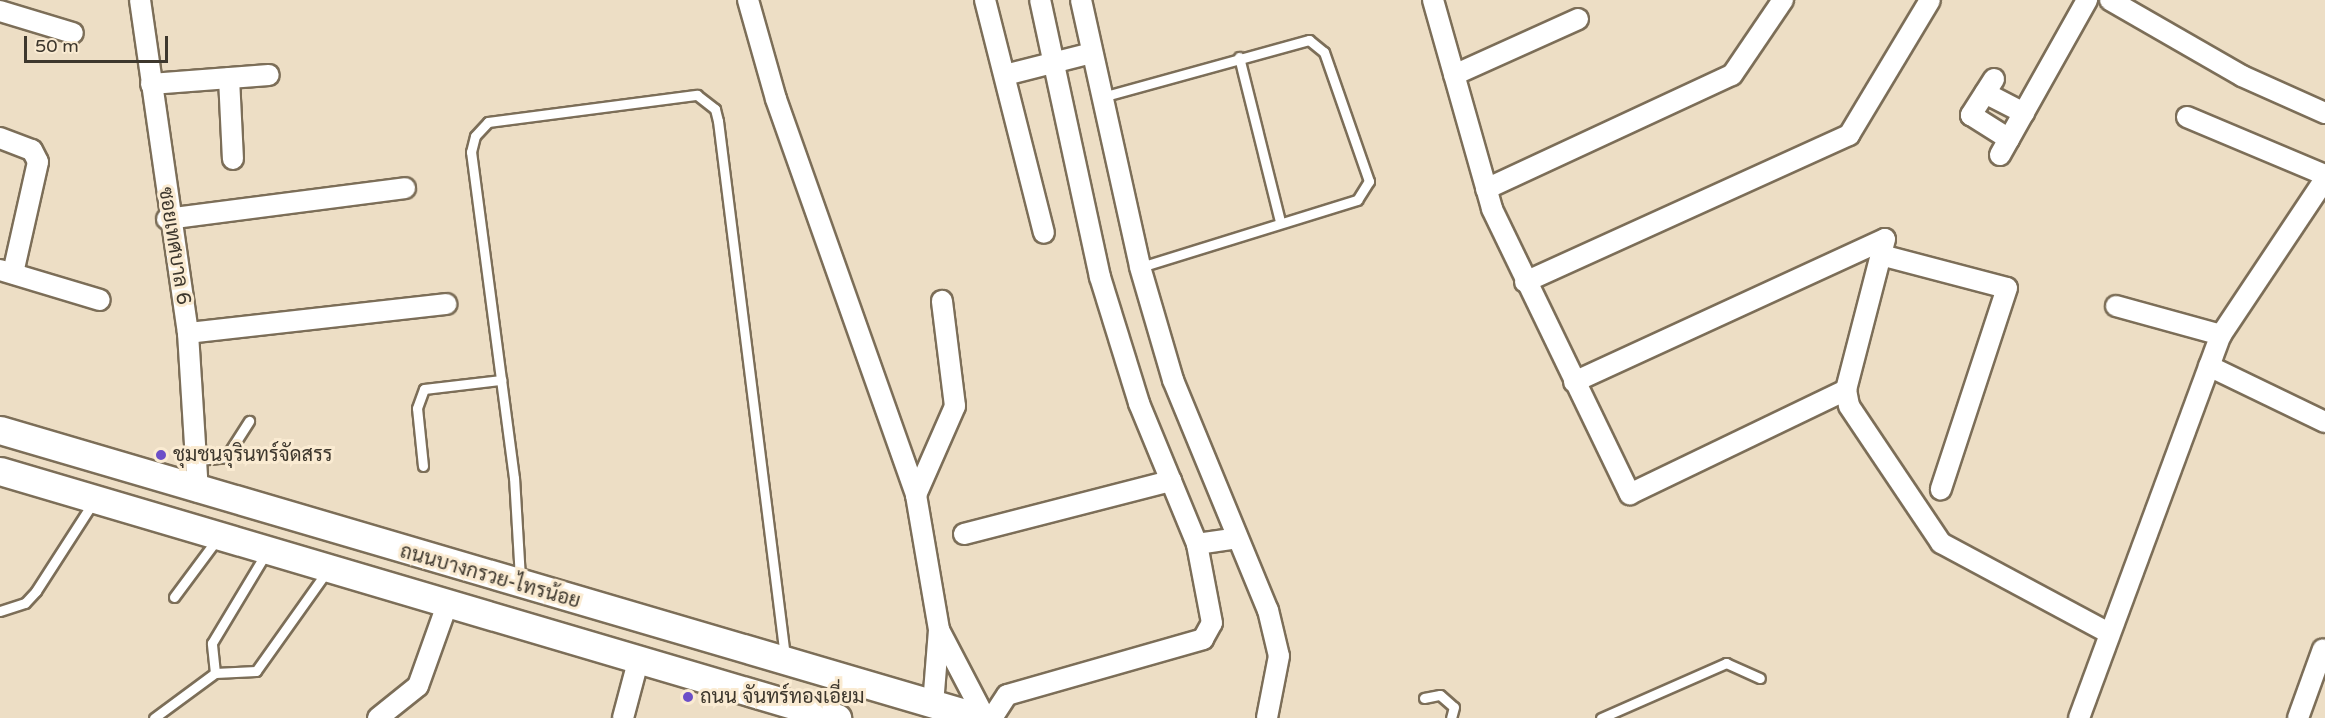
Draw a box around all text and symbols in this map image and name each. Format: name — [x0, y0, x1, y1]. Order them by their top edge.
scale bar — [27, 24, 171, 62]
text: 50 m — [35, 35, 79, 57]
street label: ซอยเทศบาล 6 — [153, 185, 195, 307]
place label: ชุมชนจุรินทร์จัดสรร — [173, 443, 333, 467]
marker: ชุมชนจุรินทร์จัดสรร — [154, 448, 168, 462]
street label: ถนนบางกรวย-ไทรน้อย — [397, 540, 583, 614]
place label: ถนน จันทร์ทองเอี่ยม — [700, 685, 865, 709]
marker: ถนน จันทร์ทองเอี่ยม — [681, 690, 695, 704]

